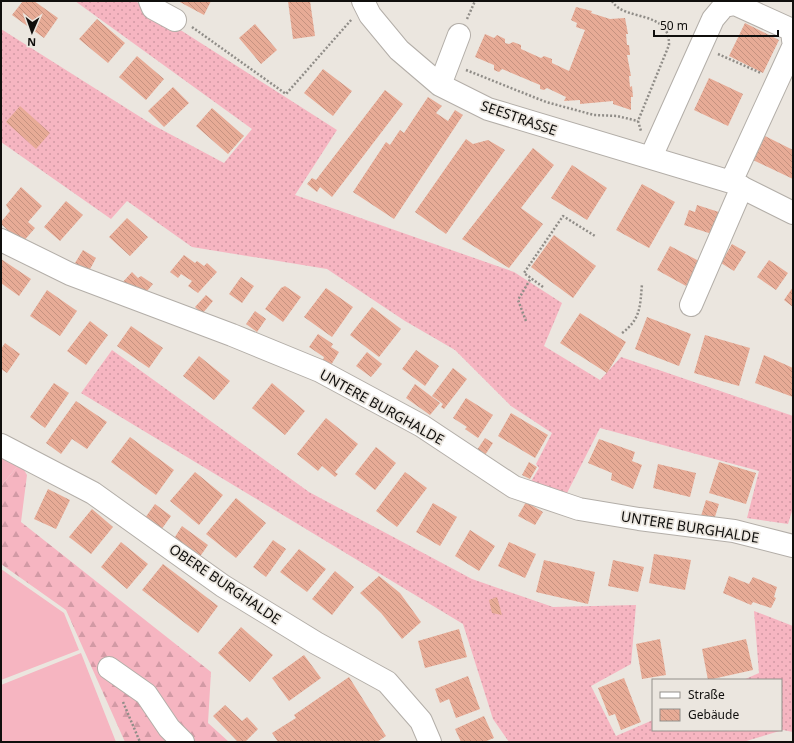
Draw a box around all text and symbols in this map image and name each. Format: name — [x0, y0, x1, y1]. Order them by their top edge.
north arrow — [12, 12, 52, 52]
scale bar — [654, 12, 778, 38]
text: 50 m — [660, 17, 688, 34]
text: N — [27, 35, 36, 50]
street label: SEESTRASSE — [478, 96, 560, 139]
street label: UNTERE BURGHALDE — [317, 364, 448, 449]
street label: UNTERE BURGHALDE — [620, 506, 760, 547]
street label: OBERE BURGHALDE — [166, 539, 285, 628]
legend — [652, 679, 782, 731]
text: Straße — [688, 686, 725, 703]
text: Gebäude — [688, 706, 739, 723]

